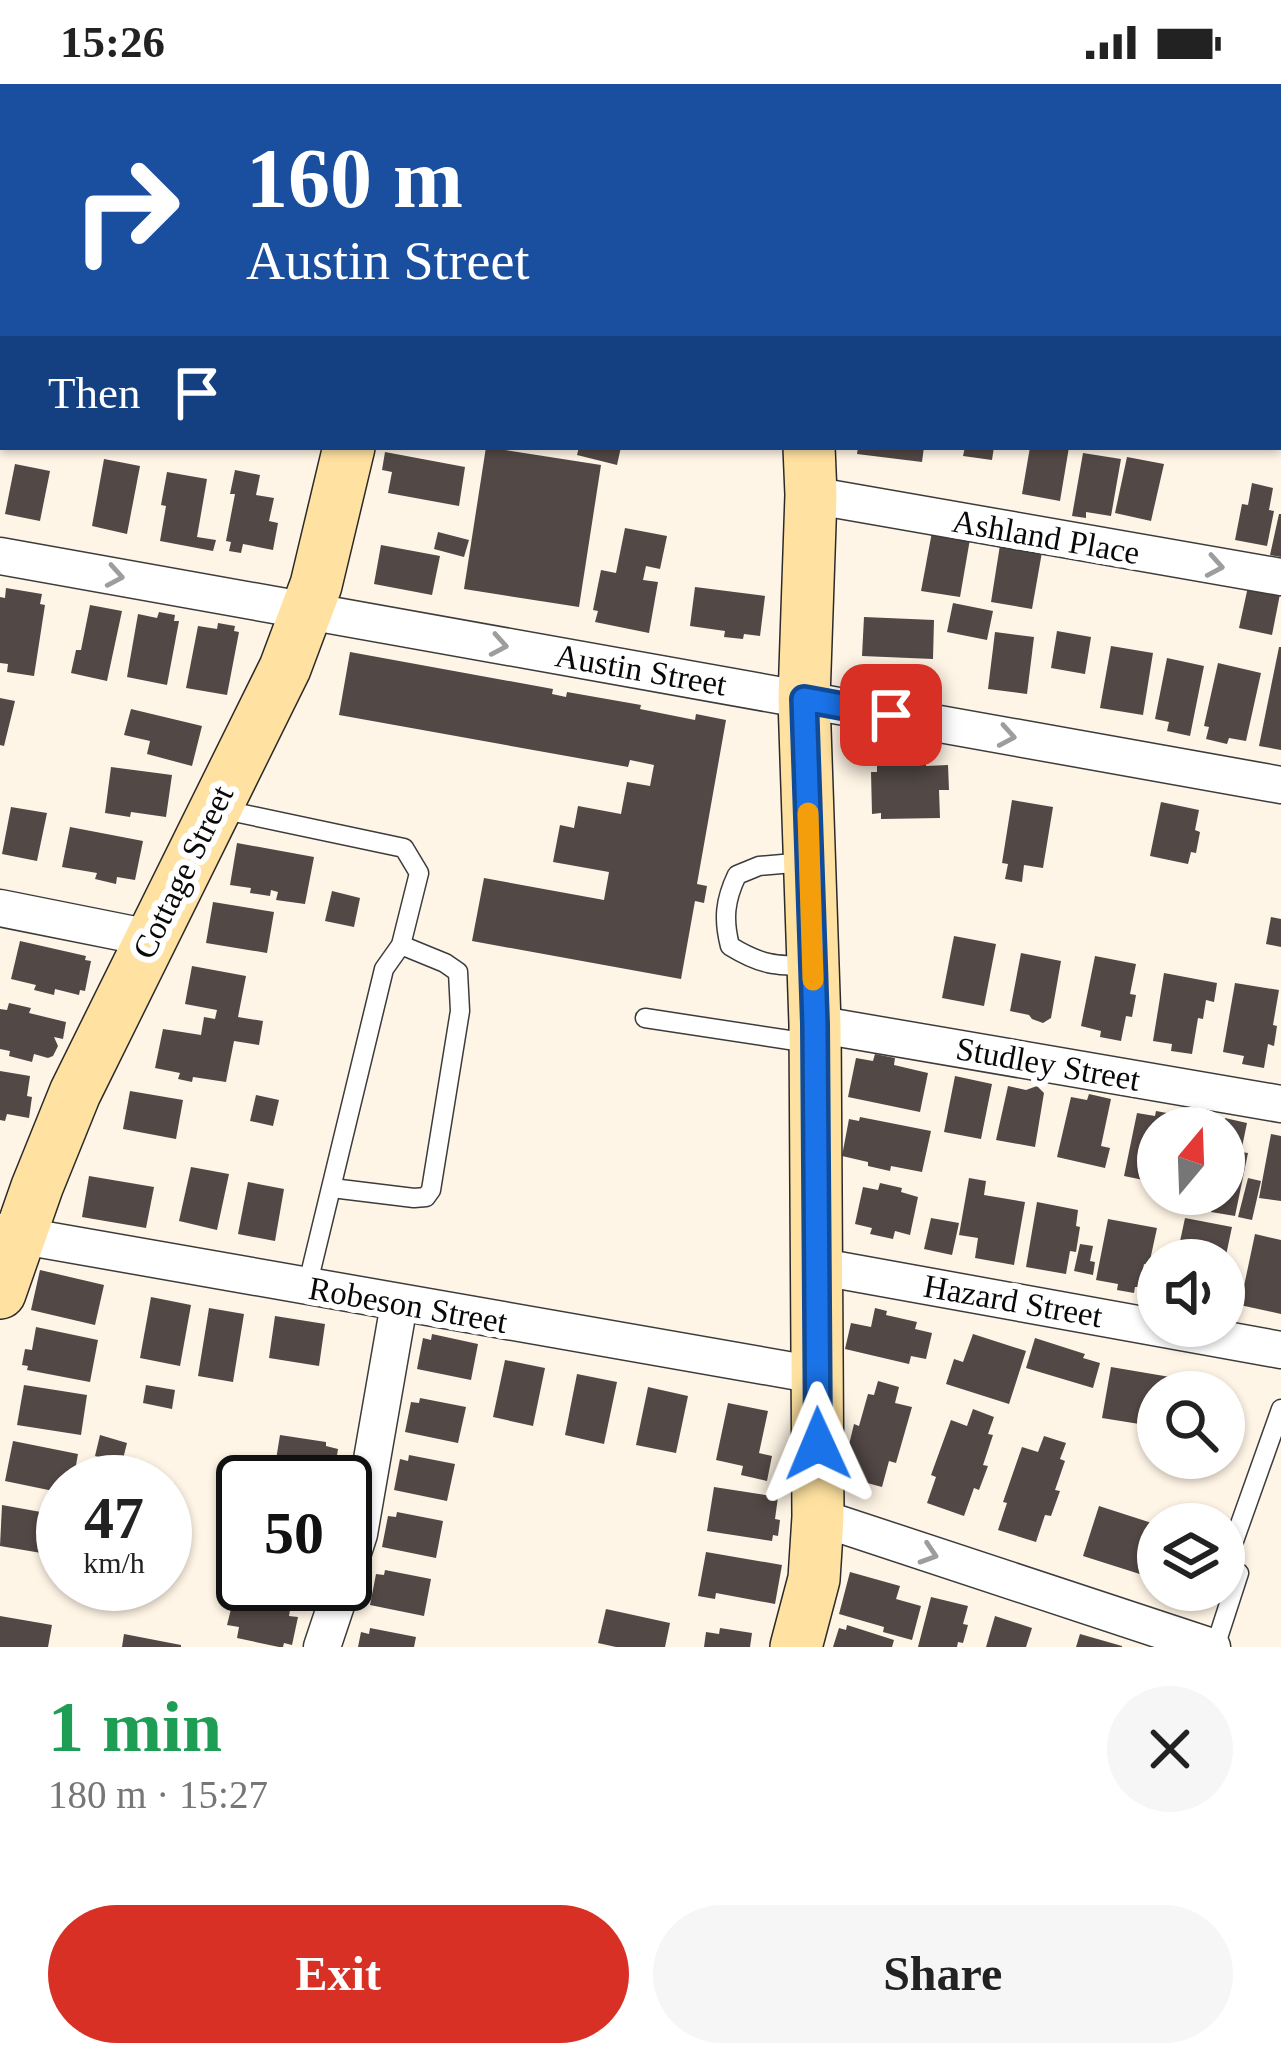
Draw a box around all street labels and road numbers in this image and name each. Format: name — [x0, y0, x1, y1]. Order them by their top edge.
street label: Ashland Place — [949, 503, 1143, 571]
street label: Austin Street — [553, 637, 729, 703]
street label: Cottage Street — [126, 780, 240, 964]
street label: Studley Street — [953, 1030, 1143, 1098]
street label: Hazard Street — [921, 1268, 1105, 1334]
street label: Robeson Street — [306, 1270, 510, 1340]

